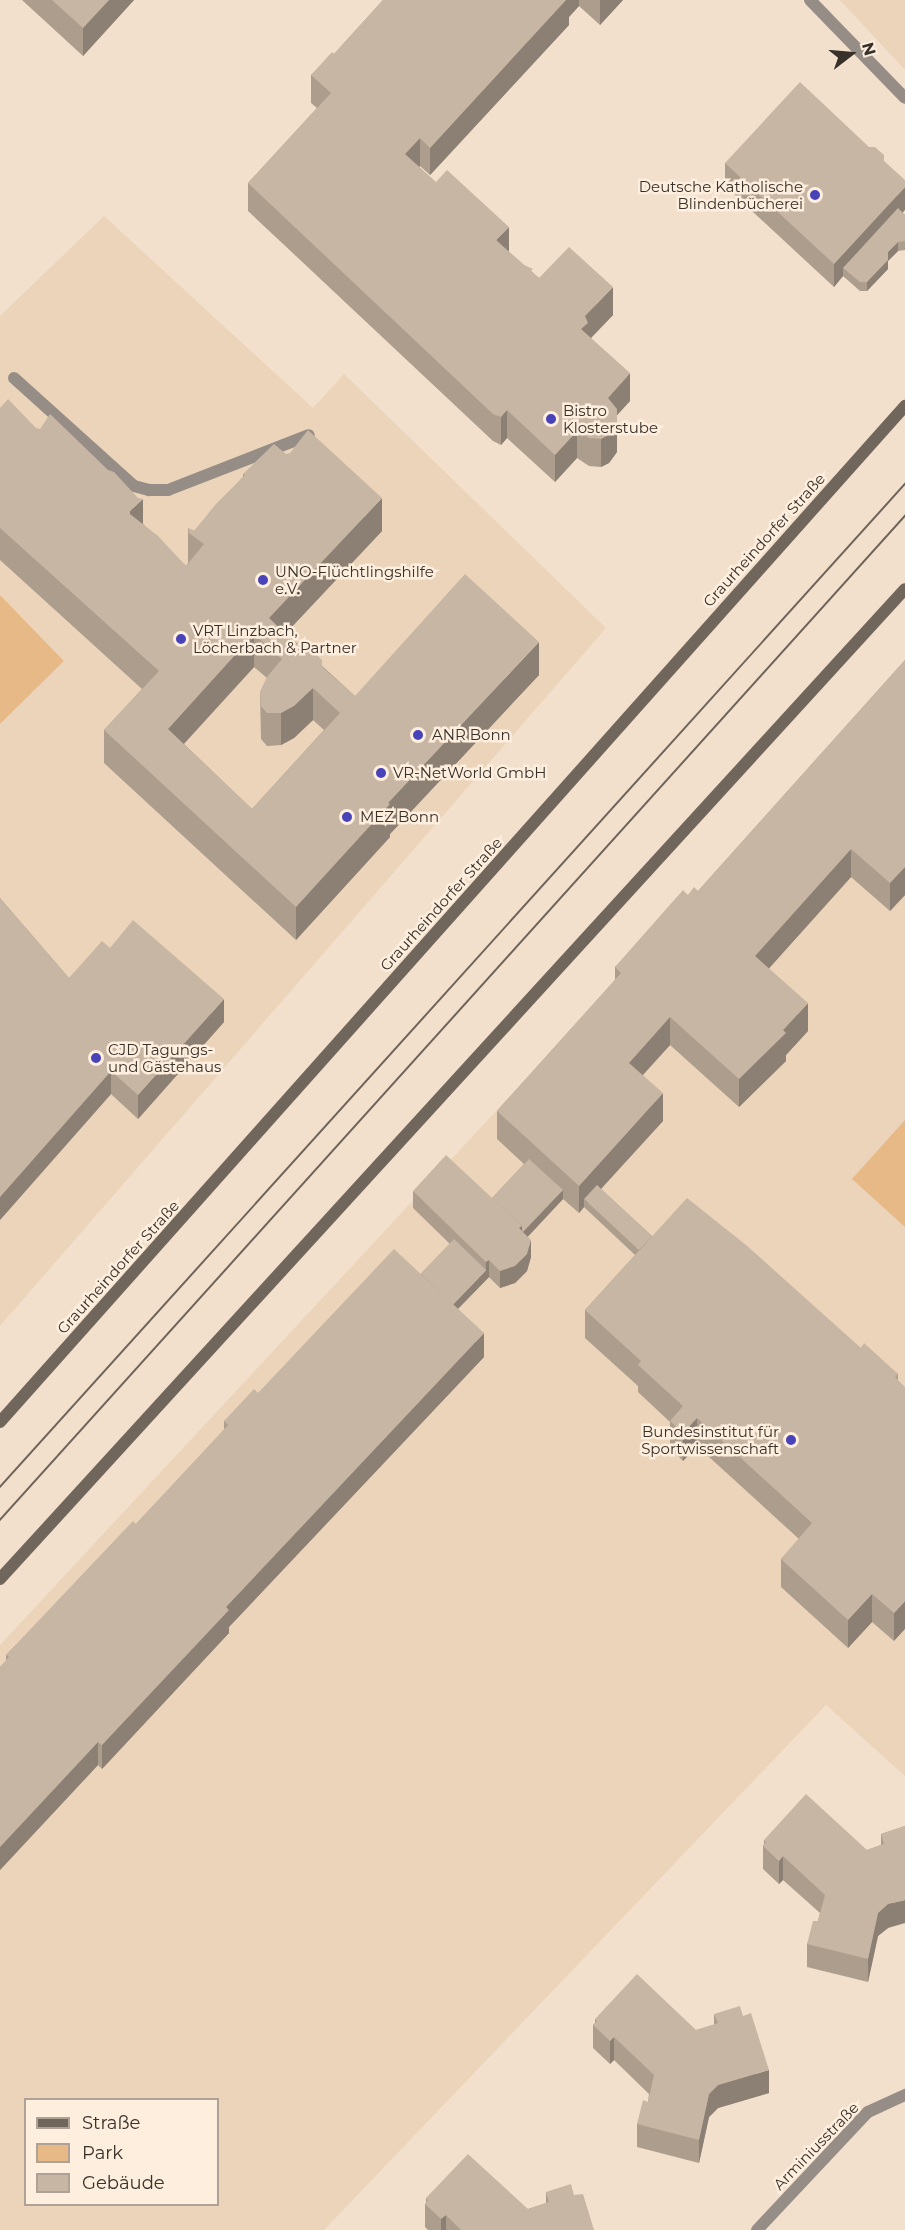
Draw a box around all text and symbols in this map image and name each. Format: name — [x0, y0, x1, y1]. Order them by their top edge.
north arrow — [821, 24, 881, 84]
text: N — [858, 40, 880, 58]
place label: Deutsche Katholische Blindenbücherei — [639, 177, 803, 212]
marker: Deutsche Katholische Blindenbücherei — [808, 188, 822, 202]
place label: Bistro Klosterstube — [563, 401, 658, 436]
marker: Bistro Klosterstube — [544, 412, 558, 426]
street label: Graurheindorfer Straße — [699, 470, 829, 610]
place label: UNO-Flüchtlingshilfe e.V. — [275, 562, 434, 597]
marker: UNO-Flüchtlingshilfe e.V. — [256, 573, 270, 587]
place label: VRT Linzbach, Löcherbach & Partner — [193, 621, 357, 656]
marker: VRT Linzbach, Löcherbach & Partner — [174, 632, 188, 646]
marker: ANR Bonn — [409, 726, 427, 744]
place label: ANR Bonn — [432, 726, 511, 744]
place label: VR-NetWorld GmbH — [393, 764, 546, 782]
marker: VR-NetWorld GmbH — [374, 766, 388, 780]
marker: MEZ Bonn — [338, 808, 356, 826]
place label: MEZ Bonn — [360, 808, 439, 826]
street label: Graurheindorfer Straße — [376, 834, 506, 974]
place label: CJD Tagungs- und Gästehaus — [108, 1040, 221, 1075]
marker: CJD Tagungs- und Gästehaus — [89, 1051, 103, 1065]
street label: Graurheindorfer Straße — [53, 1197, 183, 1337]
place label: Bundesinstitut für Sportwissenschaft — [641, 1422, 779, 1457]
marker: Bundesinstitut für Sportwissenschaft — [784, 1433, 798, 1447]
legend — [24, 2098, 219, 2206]
street label: Arminiusstraße — [770, 2098, 862, 2194]
text: Straße — [82, 2112, 140, 2134]
text: Park — [82, 2142, 123, 2164]
text: Gebäude — [82, 2172, 165, 2194]

